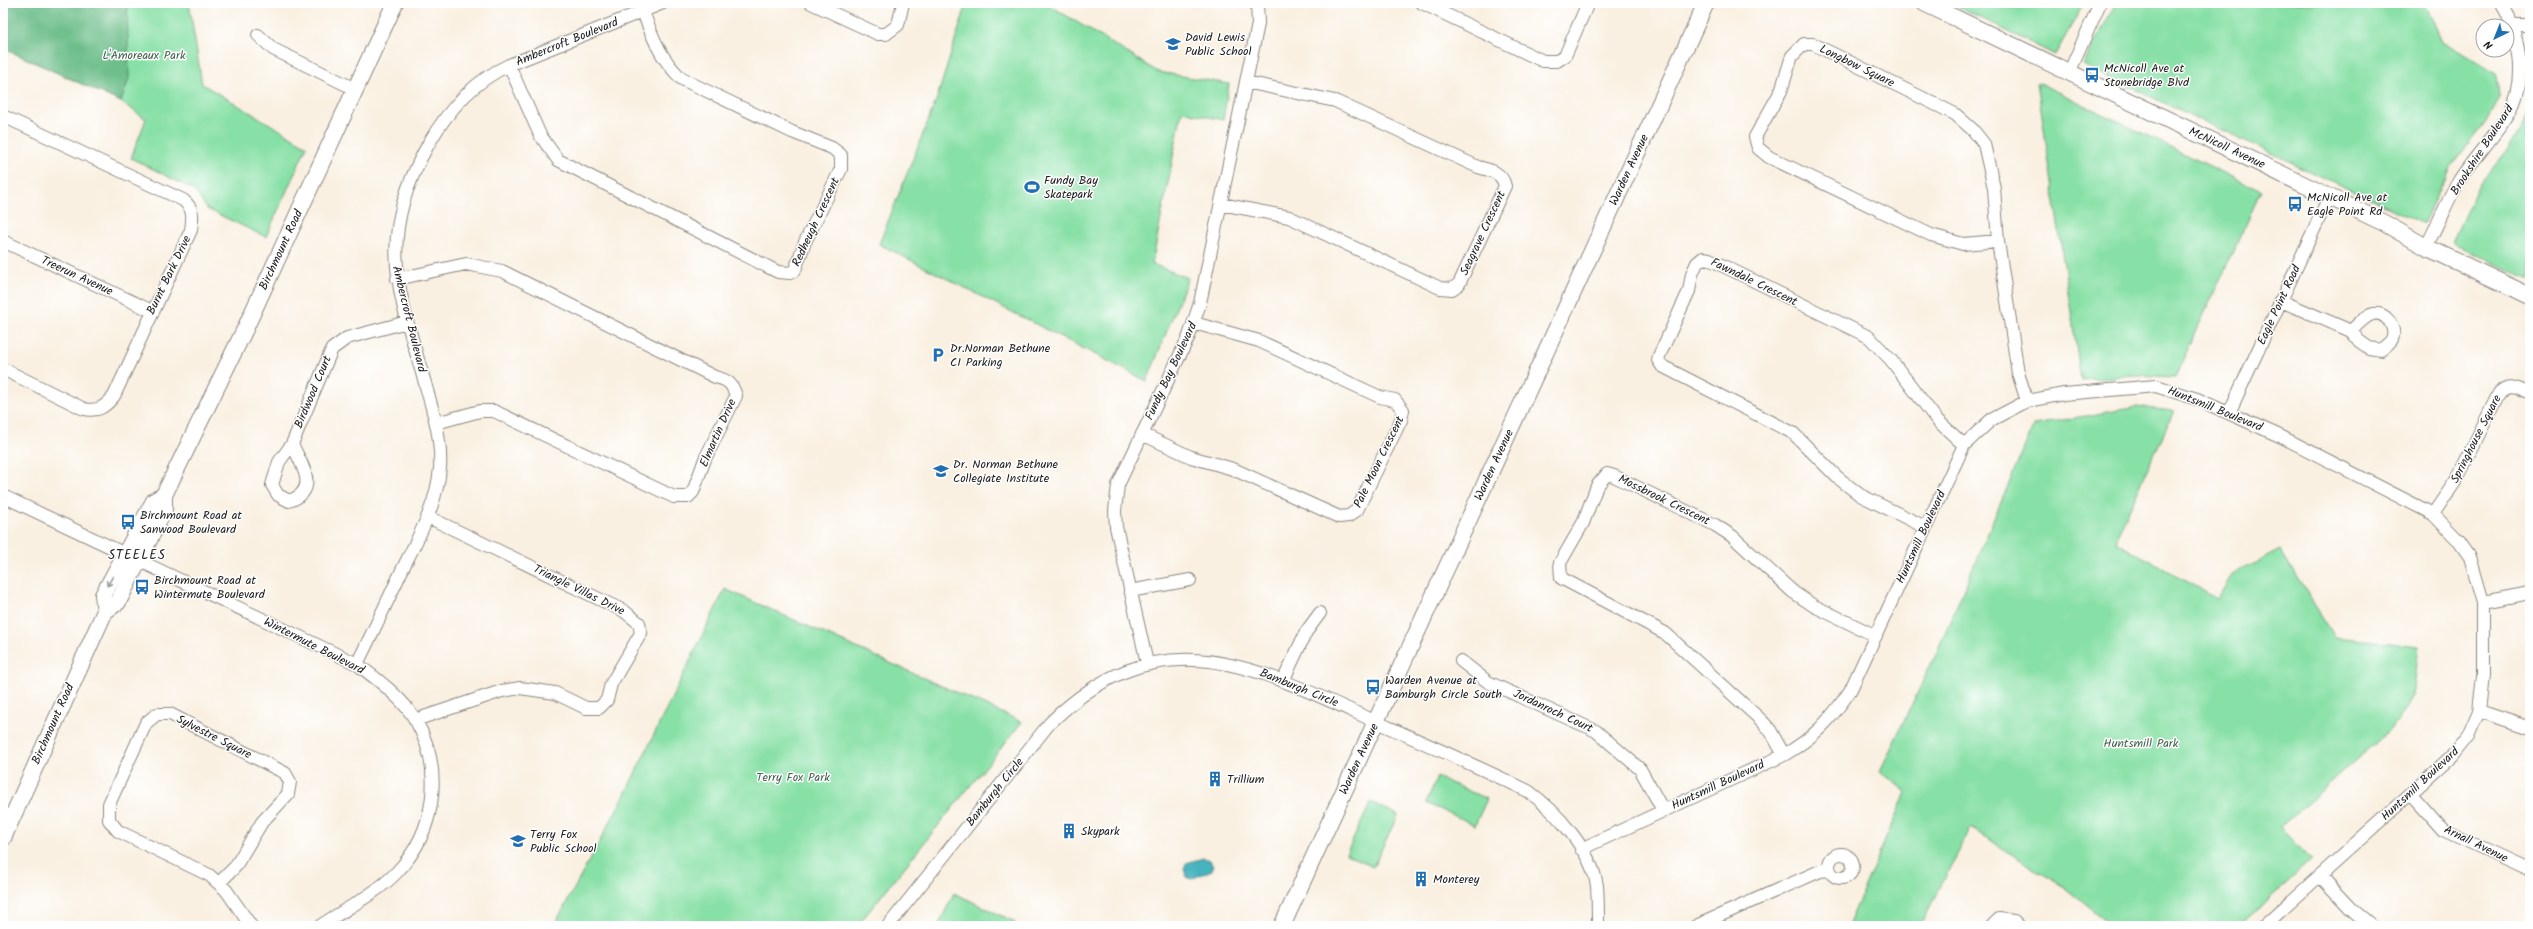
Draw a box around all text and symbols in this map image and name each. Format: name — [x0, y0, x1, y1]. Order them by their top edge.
street label: Ambercroft Boulevard — [513, 12, 622, 71]
north arrow — [2475, 18, 2515, 58]
place label: David Lewis Public School — [1185, 28, 1252, 61]
school or university icon: David Lewis Public School — [1164, 35, 1182, 53]
text: N — [2480, 36, 2498, 54]
street label: Longbow Square — [1816, 40, 1898, 93]
park label: L'Amoreaux Park — [102, 46, 186, 65]
place label: McNicoll Ave at Stonebridge Blvd — [2104, 59, 2190, 92]
bus stop icon: McNicoll Ave at Stonebridge Blvd — [2083, 66, 2101, 84]
street label: Brookshire Boulevard — [2446, 100, 2519, 199]
street label: McNicoll Avenue — [2186, 122, 2269, 174]
street label: Warden Avenue — [1604, 131, 1654, 209]
place label: Fundy Bay Skatepark — [1044, 171, 1098, 204]
street label: Redheugh Crescent — [787, 174, 845, 270]
sports icon: Fundy Bay Skatepark — [1023, 178, 1041, 196]
street label: Seagrave Crescent — [1455, 187, 1511, 278]
place label: McNicoll Ave at Eagle Point Rd — [2307, 188, 2387, 221]
bus stop icon: McNicoll Ave at Eagle Point Rd — [2286, 195, 2304, 213]
street label: Birchmount Road — [254, 206, 308, 293]
street label: Burnt Bark Drive — [142, 232, 197, 318]
street label: Treerun Avenue — [38, 251, 117, 301]
street label: Fawndale Crescent — [1707, 253, 1801, 311]
street label: Eagle Point Road — [2252, 261, 2306, 348]
street label: Ambercroft Boulevard — [387, 264, 432, 375]
street label: Fundy Bay Boulevard — [1140, 318, 1203, 423]
place label: Dr.Norman Bethune CI Parking — [950, 339, 1051, 372]
parking icon: Dr.Norman Bethune CI Parking — [929, 346, 947, 364]
street label: Birdwood Court — [289, 352, 337, 431]
street label: Huntsmill Boulevard — [2165, 381, 2266, 437]
street label: Springhouse Square — [2446, 391, 2507, 486]
street label: Elmartin Drive — [695, 395, 742, 470]
street label: Pale Moon Crescent — [1348, 412, 1410, 511]
street label: Warden Avenue — [1469, 426, 1519, 504]
place label: Dr. Norman Bethune Collegiate Institute — [953, 455, 1059, 488]
school or university icon: Dr. Norman Bethune Collegiate Institute — [932, 462, 950, 480]
street label: Mossbrook Crescent — [1615, 470, 1713, 531]
street label: Huntsmill Boulevard — [1891, 486, 1951, 587]
place label: Birchmount Road at Sanwood Boulevard — [140, 506, 242, 539]
bus stop icon: Birchmount Road at Sanwood Boulevard — [119, 513, 137, 531]
district label: STEELES — [108, 545, 166, 566]
street label: Triangle Villas Drive — [530, 560, 629, 621]
place label: Birchmount Road at Wintermute Boulevard — [154, 571, 266, 604]
one-way arrow — [106, 575, 114, 587]
bus stop icon: Birchmount Road at Wintermute Boulevard — [133, 578, 151, 596]
street label: Wintermute Boulevard — [260, 612, 369, 680]
street label: Bamburgh Circle — [1257, 664, 1342, 713]
place label: Warden Avenue at Bamburgh Circle South — [1385, 671, 1502, 704]
bus stop icon: Warden Avenue at Bamburgh Circle South — [1364, 678, 1382, 696]
street label: Birchmount Road — [27, 680, 80, 768]
street label: Jordanroch Court — [1510, 684, 1596, 738]
street label: Sylvestre Square — [173, 710, 255, 764]
street label: Warden Avenue — [1334, 720, 1384, 798]
park label: Huntsmill Park — [2104, 734, 2179, 753]
street label: Huntsmill Boulevard — [2377, 742, 2464, 825]
street label: Bamburgh Circle — [961, 753, 1029, 830]
street label: Huntsmill Boulevard — [1668, 755, 1769, 815]
park label: Terry Fox Park — [756, 768, 830, 787]
building icon: Trillium — [1206, 770, 1224, 788]
place label: Trillium — [1227, 770, 1265, 789]
street label: Arnall Avenue — [2441, 820, 2512, 868]
building icon: Skypark — [1060, 822, 1078, 840]
place label: Skypark — [1081, 822, 1120, 841]
place label: Terry Fox Public School — [530, 825, 597, 858]
school or university icon: Terry Fox Public School — [509, 832, 527, 850]
building icon: Monterey — [1412, 870, 1430, 888]
place label: Monterey — [1433, 870, 1480, 889]

